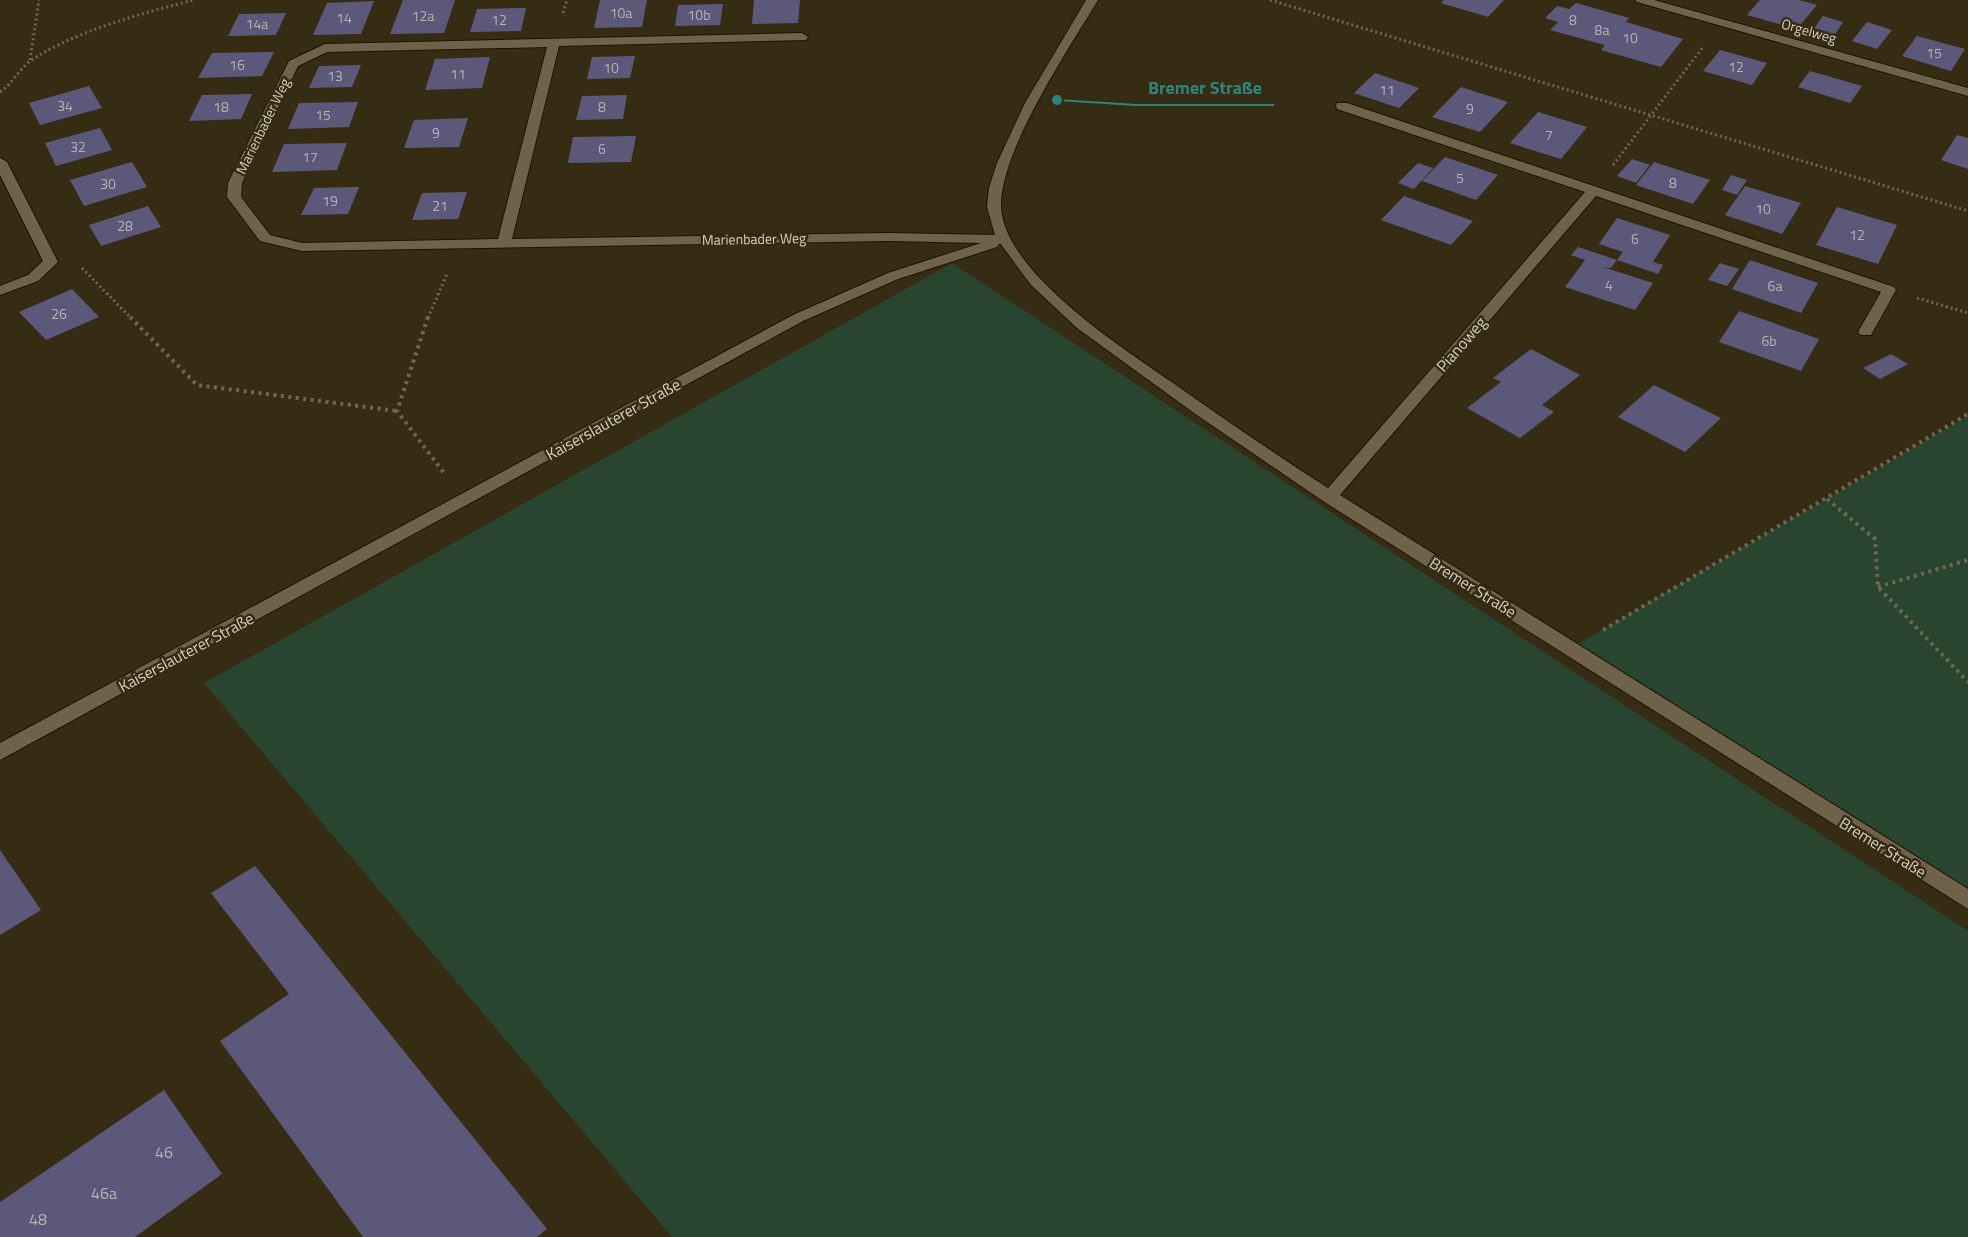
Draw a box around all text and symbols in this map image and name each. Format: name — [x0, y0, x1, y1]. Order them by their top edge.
house number: 10a — [610, 2, 632, 23]
house number: 10b — [687, 4, 711, 25]
house number: 12a — [412, 5, 434, 26]
house number: 14 — [336, 7, 352, 28]
house number: 12 — [491, 9, 507, 30]
house number: 8 — [1569, 9, 1577, 30]
house number: 14a — [246, 13, 268, 34]
street label: Orgelweg — [1779, 13, 1839, 48]
house number: 8a — [1595, 19, 1609, 40]
house number: 10 — [1622, 27, 1638, 48]
house number: 15 — [1926, 42, 1942, 63]
house number: 16 — [229, 54, 245, 75]
house number: 12 — [1728, 56, 1744, 77]
house number: 10 — [603, 57, 619, 78]
house number: 11 — [450, 63, 466, 84]
house number: 13 — [327, 65, 343, 86]
callout: Bremer Straße — [1136, 69, 1274, 105]
street label: Marienbader Weg — [230, 74, 295, 177]
text: Bremer Straße — [1148, 74, 1262, 101]
house number: 11 — [1379, 79, 1395, 100]
house number: 34 — [57, 95, 73, 116]
house number: 18 — [213, 96, 229, 117]
house number: 8 — [598, 96, 606, 117]
house number: 9 — [1466, 98, 1474, 119]
house number: 15 — [315, 104, 331, 125]
house number: 9 — [432, 122, 440, 143]
house number: 7 — [1545, 124, 1553, 145]
house number: 32 — [70, 136, 86, 157]
house number: 6 — [598, 138, 606, 159]
house number: 17 — [302, 146, 318, 167]
house number: 5 — [1456, 167, 1464, 188]
house number: 8 — [1669, 172, 1677, 193]
house number: 30 — [100, 173, 116, 194]
house number: 19 — [322, 190, 338, 211]
house number: 21 — [432, 195, 448, 216]
house number: 10 — [1755, 198, 1771, 219]
house number: 28 — [117, 215, 133, 236]
house number: 12 — [1849, 224, 1865, 245]
street label: Marienbader Weg — [702, 227, 806, 250]
house number: 6 — [1631, 228, 1639, 249]
house number: 4 — [1605, 274, 1613, 295]
house number: 6a — [1768, 275, 1782, 296]
house number: 26 — [51, 303, 67, 324]
street label: Pianoweg — [1430, 311, 1492, 377]
house number: 6b — [1761, 330, 1777, 351]
street label: Kaiserslauterer Straße — [541, 372, 685, 466]
street label: Bremer Straße — [1425, 551, 1521, 623]
street label: Kaiserslauterer Straße — [114, 606, 258, 698]
street label: Bremer Straße — [1835, 811, 1931, 883]
house number: 46 — [155, 1140, 173, 1164]
house number: 46a — [91, 1181, 117, 1205]
house number: 48 — [29, 1207, 47, 1231]

